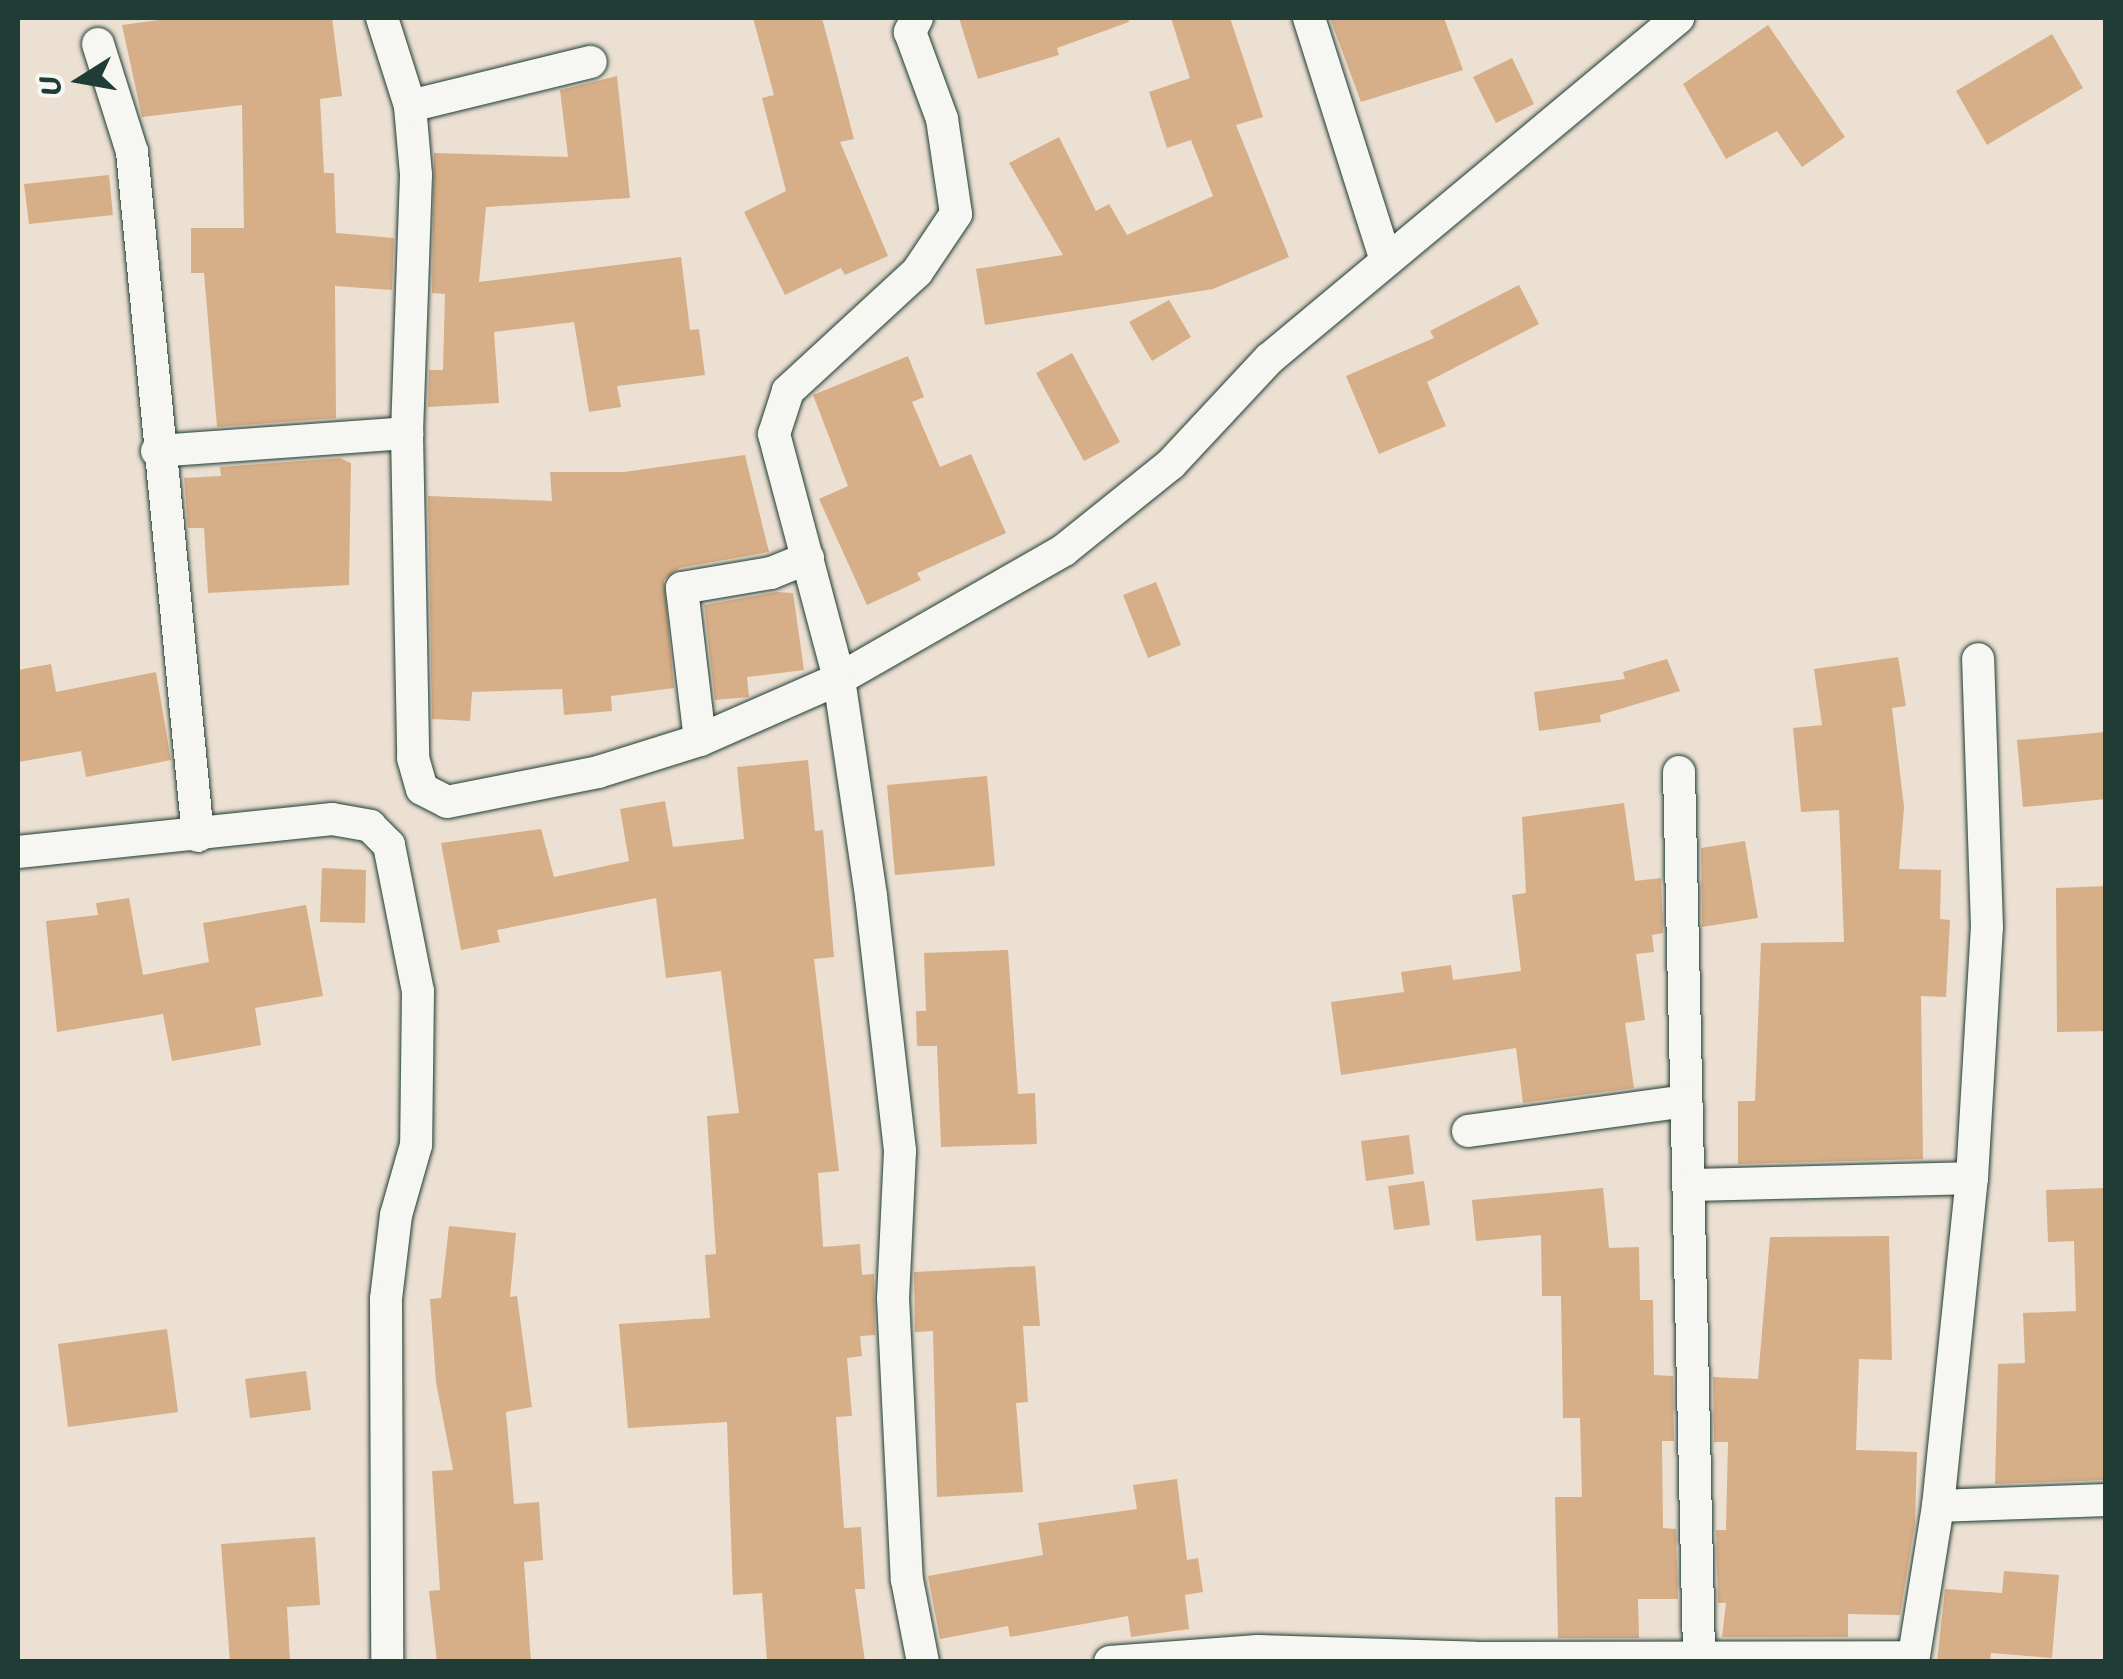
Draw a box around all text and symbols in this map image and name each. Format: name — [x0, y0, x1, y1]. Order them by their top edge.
north arrow — [30, 30, 130, 130]
text: U — [24, 72, 76, 100]

